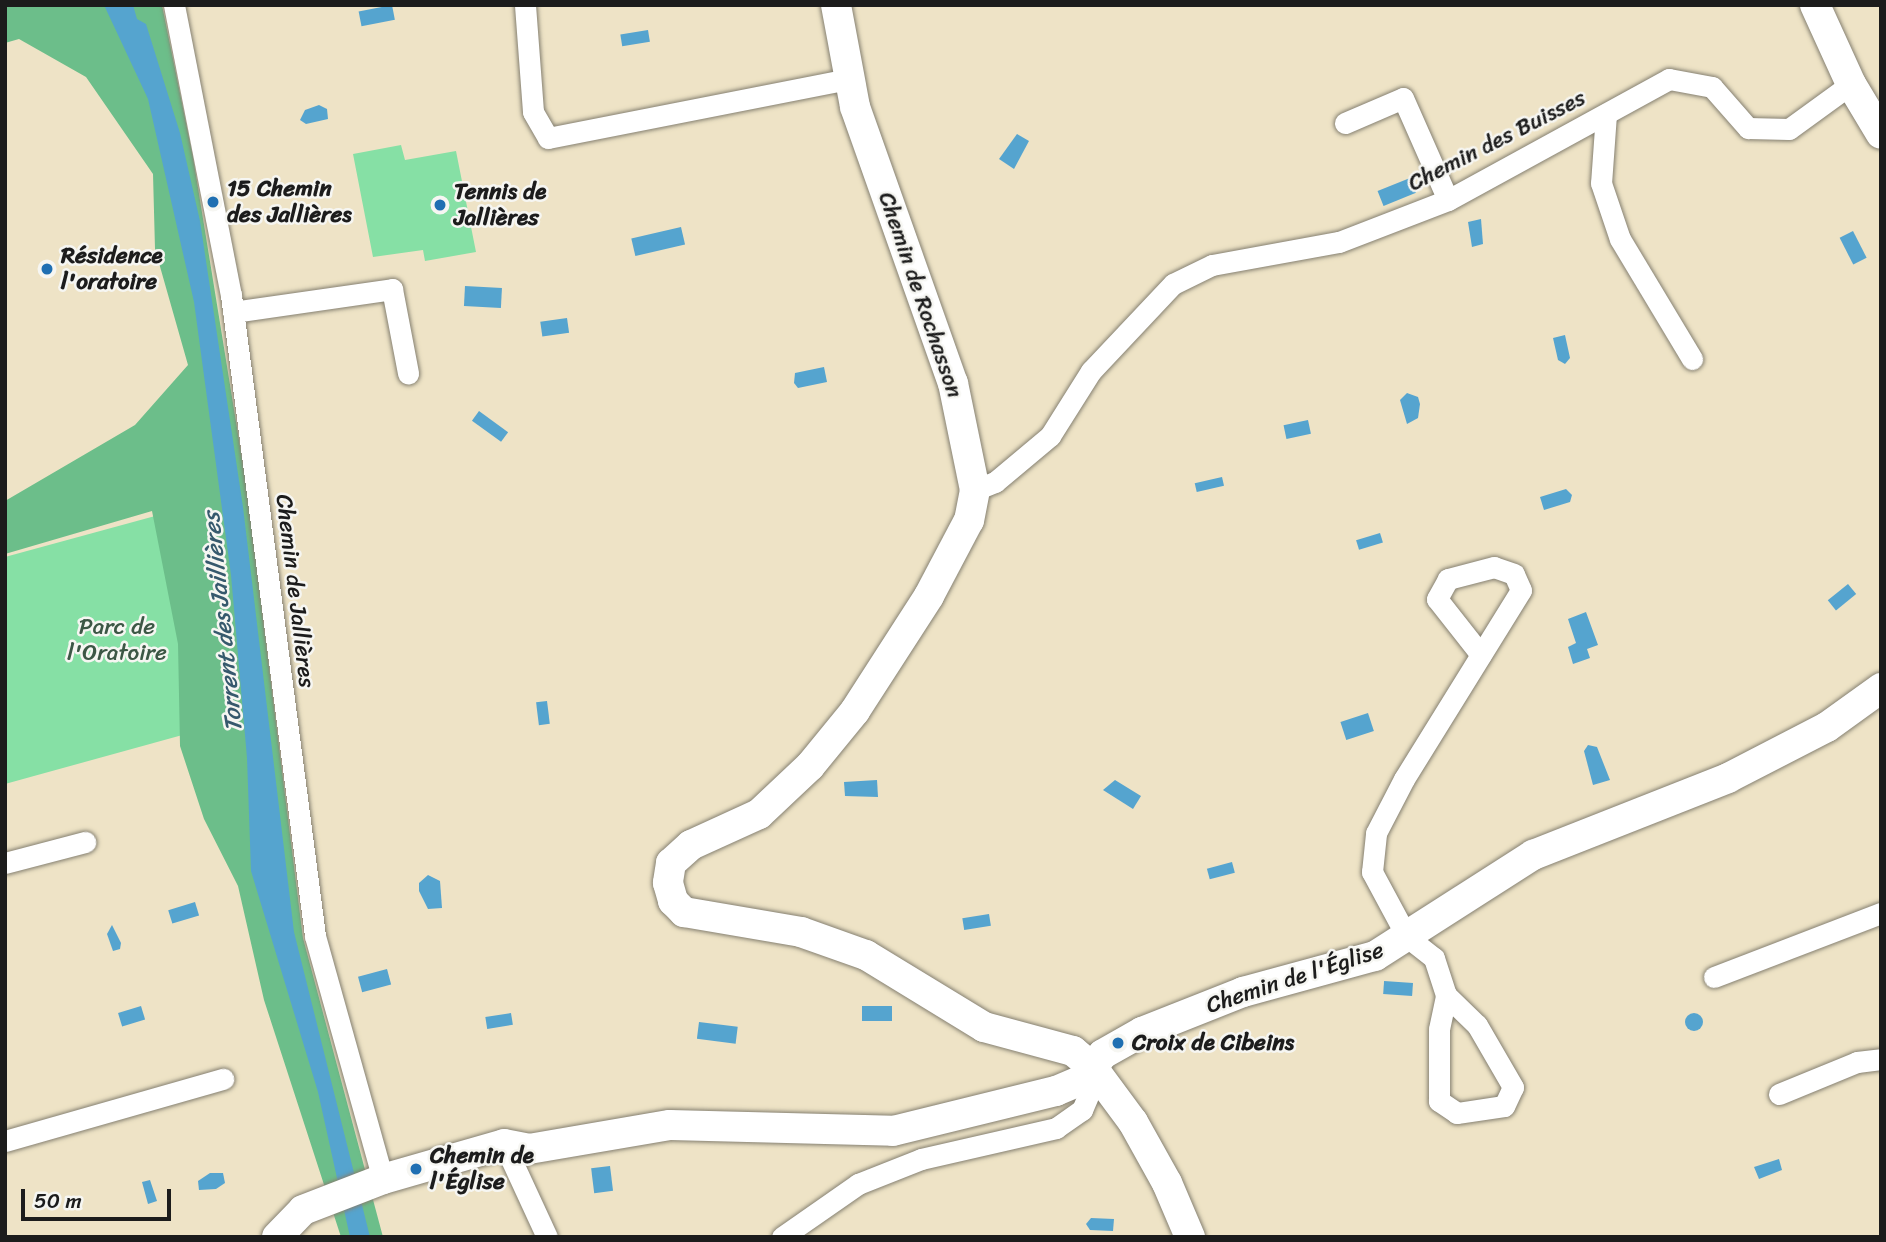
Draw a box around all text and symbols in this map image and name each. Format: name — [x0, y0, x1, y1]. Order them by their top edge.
street label: Chemin des Buisses — [1403, 84, 1591, 198]
place label: 15 Chemin des Jallières — [227, 175, 352, 229]
place label: Tennis de Jallières — [454, 178, 547, 232]
street label: Chemin de Rochasson — [872, 189, 968, 401]
marker: 15 Chemin des Jallières — [205, 194, 221, 210]
marker: Tennis de Jallières — [432, 197, 448, 213]
place label: Résidence l'oratoire — [61, 242, 163, 296]
marker: Résidence l'oratoire — [39, 261, 55, 277]
street label: Chemin de Jallières — [269, 492, 321, 690]
water label: Torrent des Jaillières — [197, 510, 249, 734]
park label: Parc de l'Oratoire — [67, 613, 167, 667]
street label: Chemin de l'Église — [1203, 936, 1387, 1020]
place label: Croix de Cibeins — [1132, 1029, 1295, 1057]
marker: Croix de Cibeins — [1110, 1035, 1126, 1051]
place label: Chemin de l'Église — [430, 1142, 535, 1196]
marker: Chemin de l'Église — [408, 1161, 424, 1177]
scale bar — [24, 1176, 175, 1220]
text: 50 m — [34, 1182, 82, 1220]

